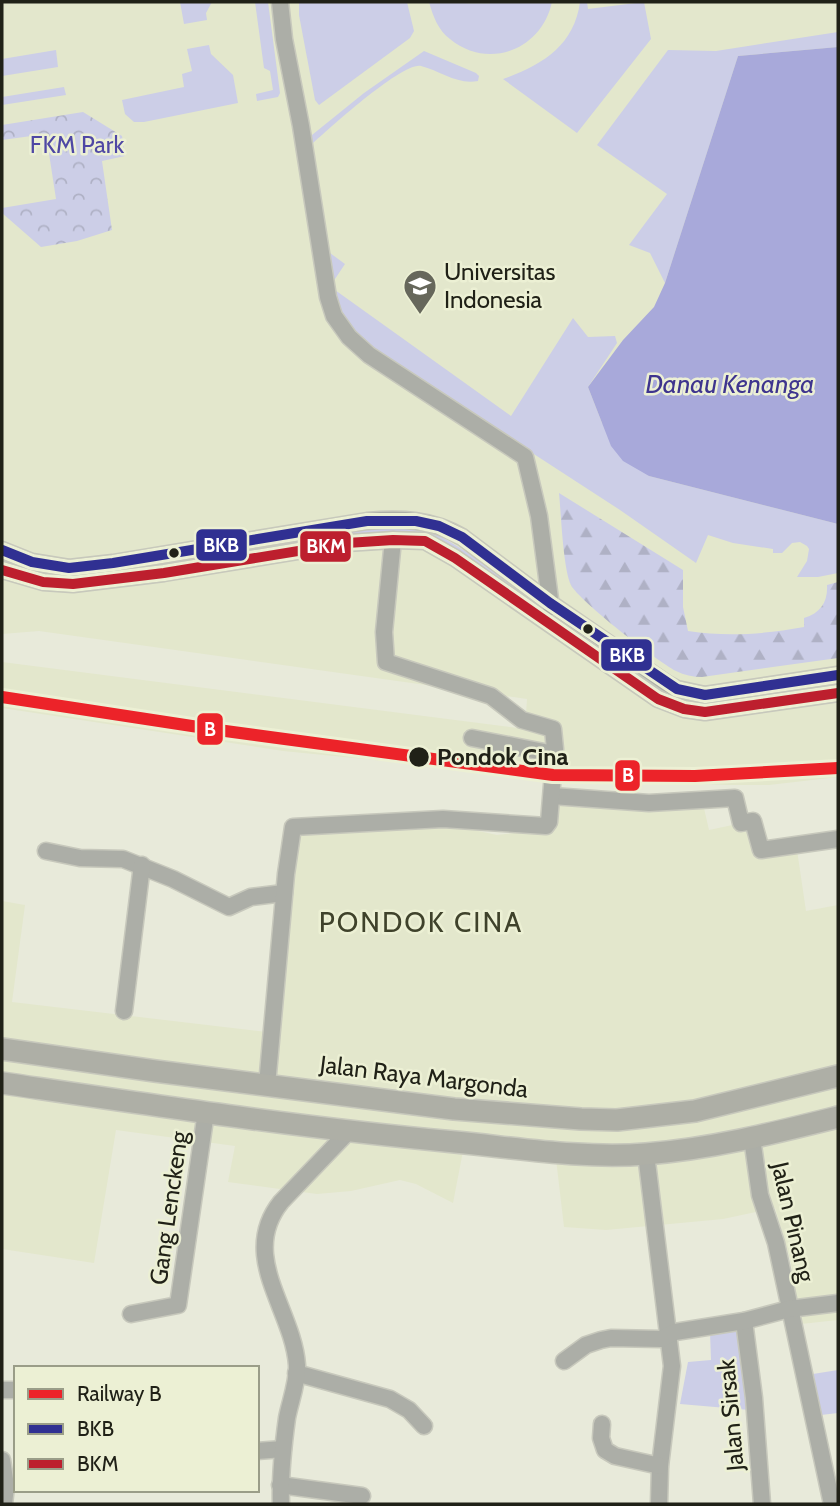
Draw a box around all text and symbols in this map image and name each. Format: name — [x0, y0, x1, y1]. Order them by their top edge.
park label: FKM Park — [30, 130, 124, 159]
place label: Universitas Indonesia — [444, 257, 556, 314]
school or university icon: Universitas Indonesia — [401, 267, 439, 316]
water label: Danau Kenanga — [646, 368, 814, 400]
line badge: BKB — [195, 528, 248, 562]
line badge: BKM — [299, 530, 352, 563]
text: BKB — [203, 534, 239, 557]
text: BKM — [306, 535, 346, 558]
unlabelled marker — [167, 546, 181, 560]
unlabelled marker — [581, 622, 595, 636]
line badge: BKB — [600, 638, 653, 672]
text: BKB — [609, 644, 645, 667]
line badge: B — [196, 712, 224, 746]
text: B — [204, 718, 216, 741]
place label: Pondok Cina — [437, 742, 569, 771]
marker: Pondok Cina — [407, 745, 431, 769]
line badge: B — [614, 759, 641, 792]
text: B — [622, 764, 634, 787]
district label: PONDOK CINA — [319, 905, 523, 939]
street label: Jalan Raya Margonda — [317, 1049, 530, 1104]
street label: Gang Lenckeng — [143, 1128, 194, 1287]
street label: Jalan Pinang — [765, 1158, 822, 1286]
street label: Jalan Sirsak — [711, 1358, 750, 1473]
legend — [14, 1366, 259, 1492]
text: Railway B — [77, 1381, 162, 1406]
text: BKB — [77, 1416, 114, 1441]
text: BKM — [77, 1451, 118, 1476]

